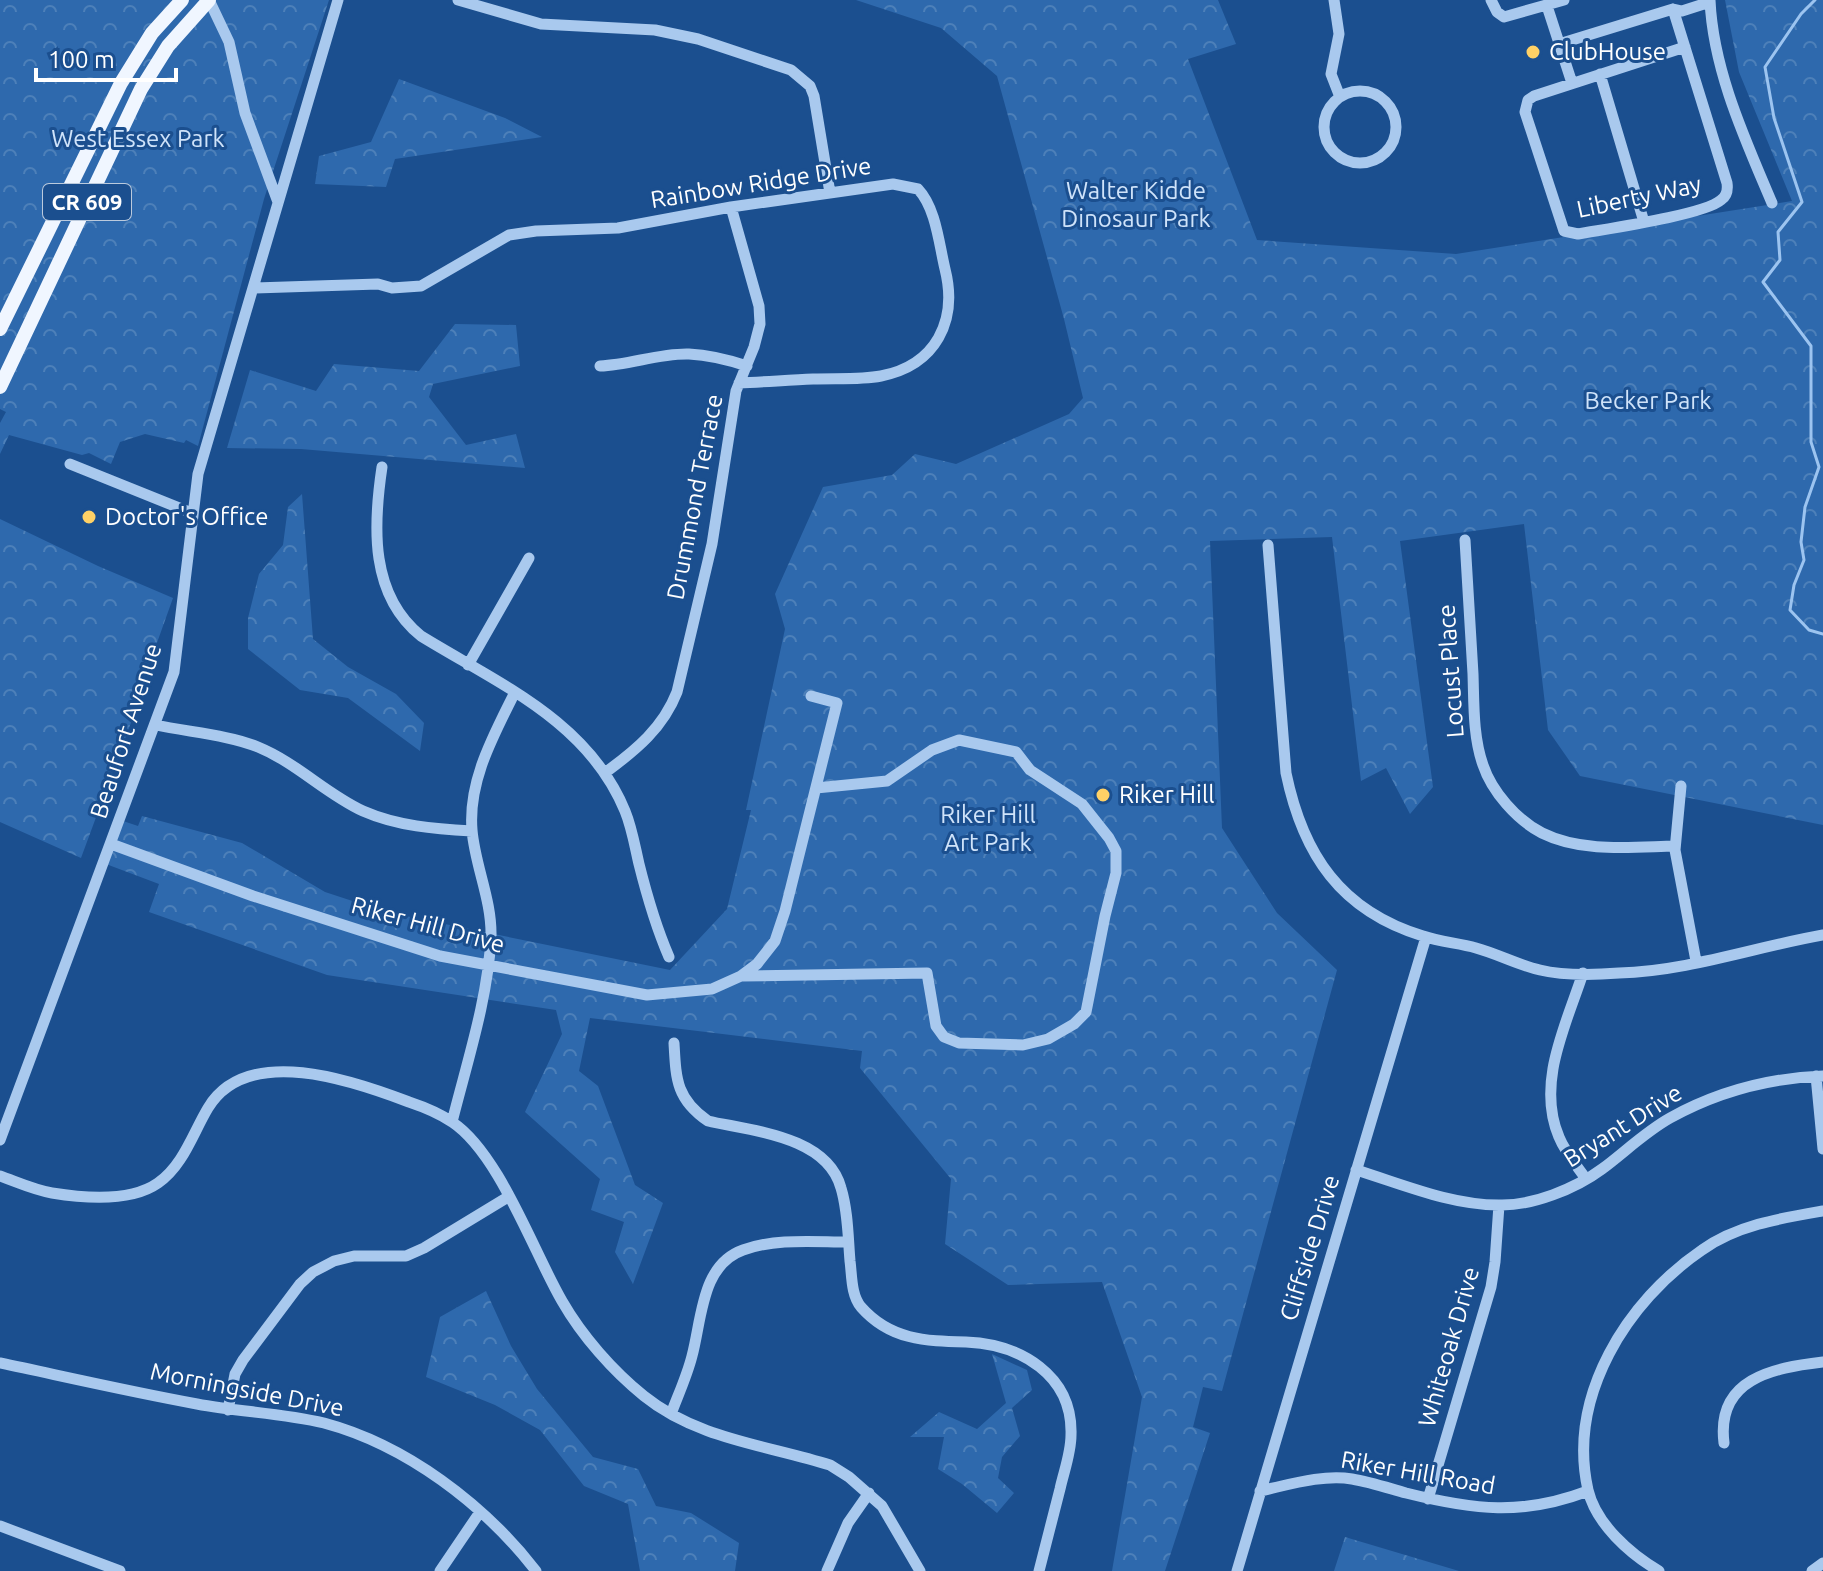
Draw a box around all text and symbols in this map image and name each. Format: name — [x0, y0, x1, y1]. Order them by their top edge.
scale bar — [36, 32, 176, 82]
place label: ClubHouse — [1549, 38, 1666, 65]
marker: ClubHouse — [1524, 43, 1542, 61]
text: 100 m — [48, 46, 115, 73]
park label: West Essex Park — [51, 125, 225, 152]
street label: Rainbow Ridge Drive — [649, 152, 873, 213]
street label: Liberty Way — [1574, 170, 1704, 223]
park label: Walter Kidde Dinosaur Park — [1061, 177, 1211, 232]
road number: CR 609 — [43, 184, 131, 220]
park label: Becker Park — [1585, 387, 1711, 414]
street label: Drummond Terrace — [661, 392, 728, 602]
place label: Doctor's Office — [105, 503, 268, 530]
marker: Doctor's Office — [80, 508, 98, 526]
street label: Locust Place — [1432, 603, 1469, 739]
street label: Beaufort Avenue — [84, 640, 167, 822]
place label: Riker Hill — [1119, 781, 1215, 808]
marker: Riker Hill — [1094, 786, 1112, 804]
park label: Riker Hill Art Park — [940, 801, 1036, 856]
street label: Riker Hill Drive — [348, 891, 508, 958]
street label: Bryant Drive — [1559, 1079, 1687, 1173]
street label: Cliffside Drive — [1275, 1172, 1344, 1324]
street label: Whiteoak Drive — [1413, 1264, 1484, 1430]
street label: Morningside Drive — [148, 1357, 346, 1422]
street label: Riker Hill Road — [1339, 1446, 1497, 1499]

